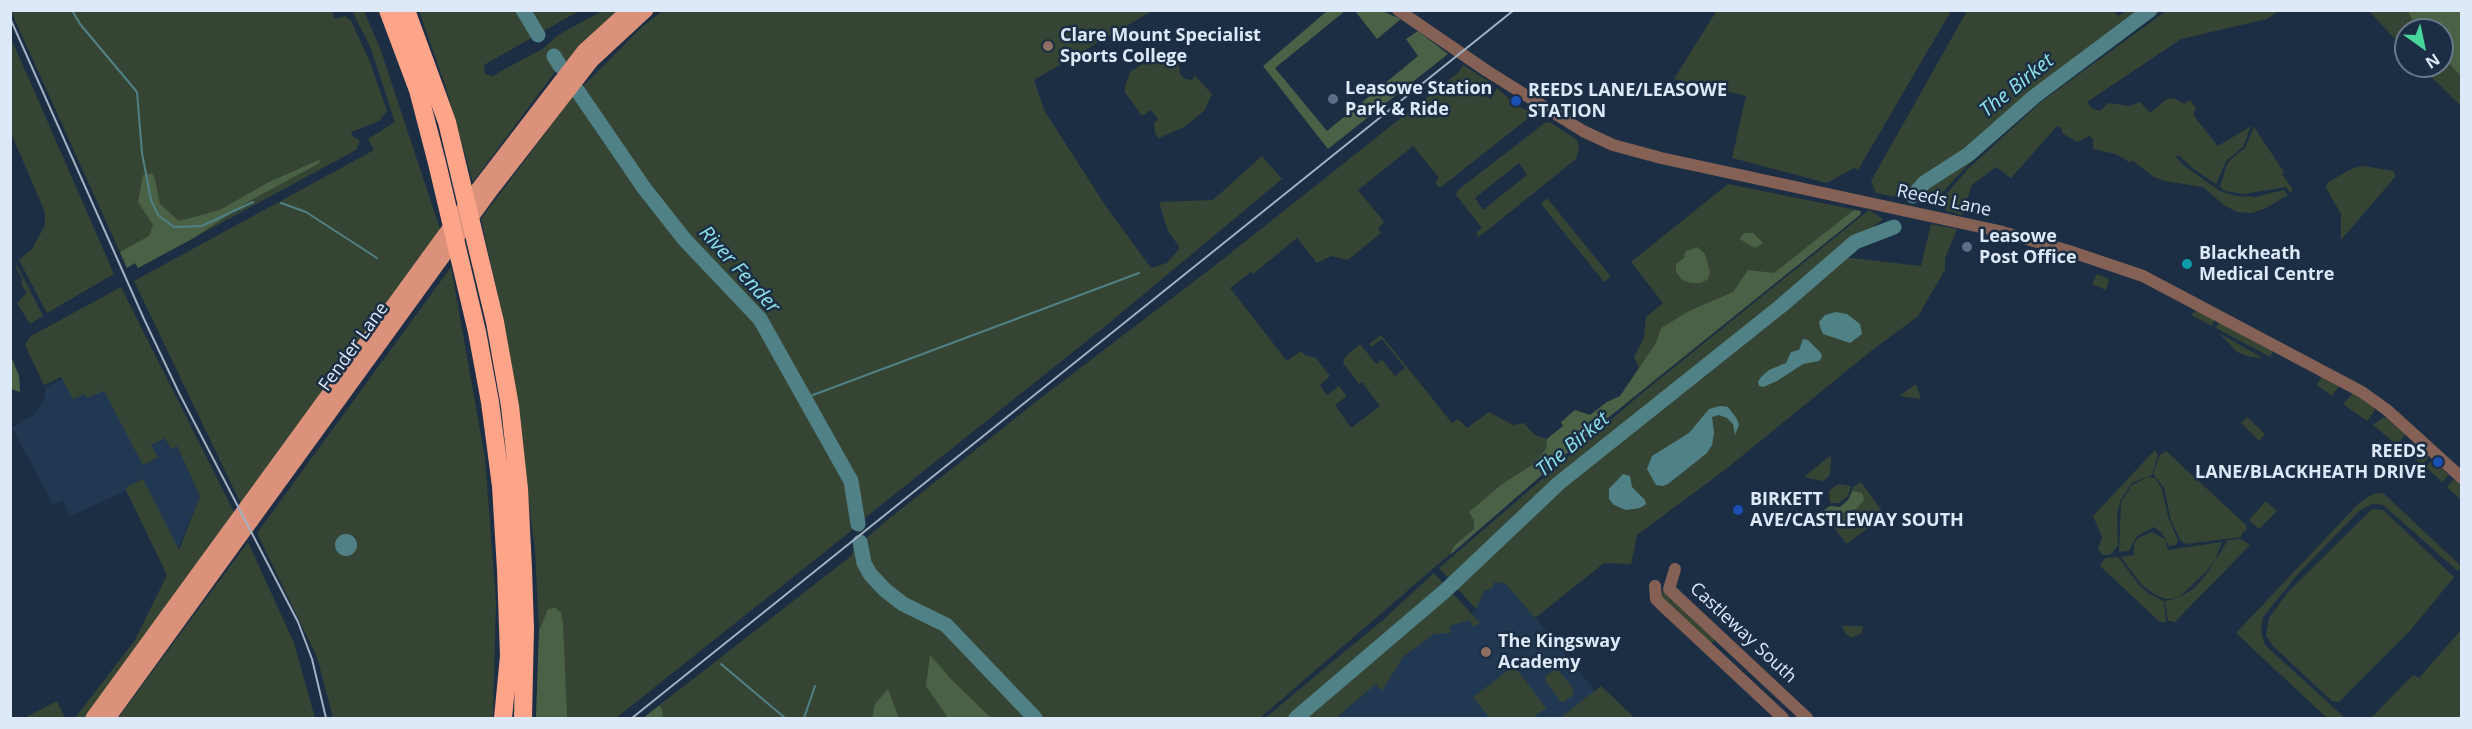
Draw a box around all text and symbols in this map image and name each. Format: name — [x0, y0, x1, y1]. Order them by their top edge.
north arrow — [2394, 18, 2454, 78]
place label: Clare Mount Specialist Sports College — [1060, 25, 1261, 68]
marker: Clare Mount Specialist Sports College — [1041, 39, 1055, 53]
water label: The Birket — [1975, 49, 2059, 123]
text: N — [2421, 49, 2444, 74]
place label: Leasowe Station Park & Ride — [1345, 78, 1492, 121]
place label: REEDS LANE/LEASOWE STATION — [1528, 80, 1727, 122]
marker: Leasowe Station Park & Ride — [1326, 92, 1340, 106]
marker: REEDS LANE/LEASOWE STATION — [1509, 94, 1523, 108]
street label: Reeds Lane — [1895, 180, 1993, 222]
water label: River Fender — [694, 221, 784, 319]
place label: Leasowe Post Office — [1979, 226, 2077, 268]
marker: Leasowe Post Office — [1960, 240, 1974, 254]
place label: Blackheath Medical Centre — [2199, 243, 2334, 286]
marker: Blackheath Medical Centre — [2180, 257, 2194, 271]
street label: Fender Lane — [315, 299, 393, 395]
water label: The Birket — [1532, 408, 1614, 482]
place label: REEDS LANE/BLACKHEATH DRIVE — [2195, 441, 2426, 484]
marker: REEDS LANE/BLACKHEATH DRIVE — [2431, 455, 2445, 469]
place label: BIRKETT AVE/CASTLEWAY SOUTH — [1750, 489, 1964, 532]
marker: BIRKETT AVE/CASTLEWAY SOUTH — [1731, 503, 1745, 517]
street label: Castleway South — [1685, 578, 1801, 688]
place label: The Kingsway Academy — [1498, 631, 1620, 674]
marker: The Kingsway Academy — [1479, 645, 1493, 659]

